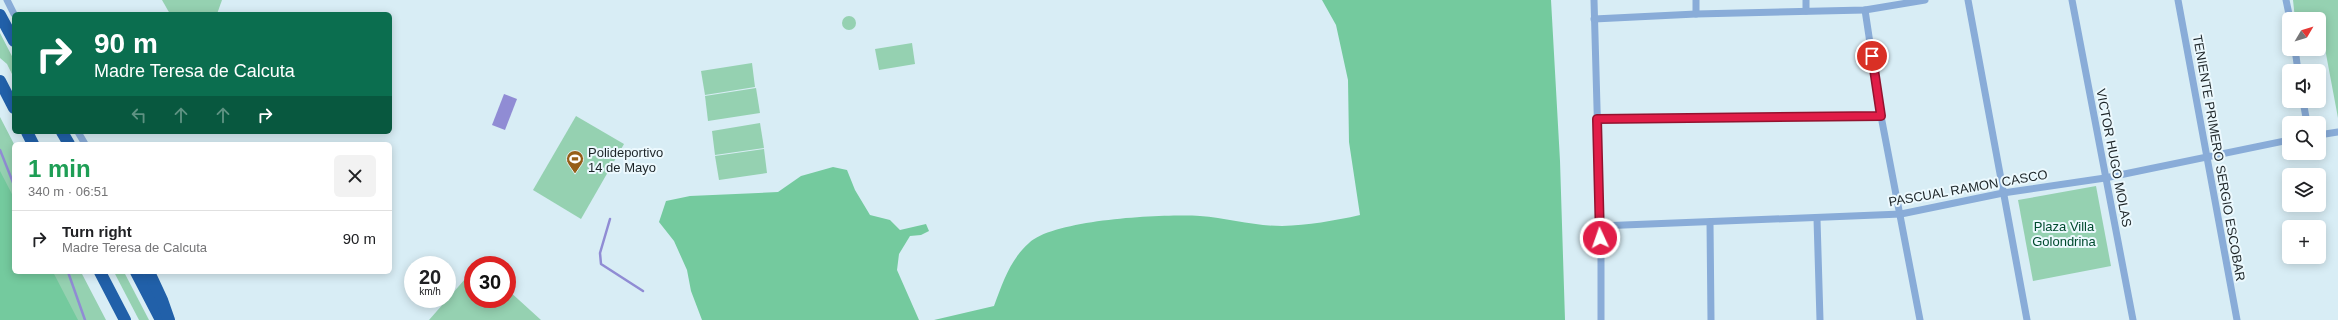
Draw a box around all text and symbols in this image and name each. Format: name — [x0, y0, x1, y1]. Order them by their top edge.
north arrow — [2282, 12, 2326, 56]
map controls — [2282, 12, 2326, 264]
icon: right — [28, 28, 80, 80]
text: 90 m — [94, 28, 158, 59]
street label: TENIENTE PRIMERO SERGIO ESCOBAR — [2190, 34, 2248, 282]
pin — [1855, 39, 1889, 73]
icon: arrive — [1861, 45, 1883, 67]
text: Madre Teresa de Calcuta — [94, 61, 295, 81]
button: sound — [2282, 64, 2326, 108]
street label: VICTOR HUGO MOLAS — [2093, 88, 2135, 229]
icon: left — [128, 104, 150, 126]
icon: ahead — [170, 104, 192, 126]
icon: ahead — [212, 104, 234, 126]
icon: right — [254, 104, 276, 126]
button: search — [2282, 116, 2326, 160]
place label: Polideportivo 14 de Mayo — [588, 145, 663, 175]
sports icon: Polideportivo 14 de Mayo — [565, 149, 585, 174]
text: 1 min — [28, 155, 91, 182]
button: close — [334, 155, 376, 197]
street label: PASCUAL RAMON CASCO — [1887, 167, 2049, 209]
button: layers — [2282, 168, 2326, 212]
text: 340 m · 06:51 — [28, 184, 108, 199]
position arrow — [1579, 217, 1621, 259]
park label: Plaza Villa Golondrina — [2032, 219, 2097, 249]
button: + — [2282, 220, 2326, 264]
text: Turn right — [62, 223, 132, 240]
icon: right — [28, 228, 50, 250]
text: 90 m — [343, 230, 376, 247]
text: Madre Teresa de Calcuta — [62, 240, 207, 255]
speed limit sign: 30 — [464, 256, 516, 308]
text: 20 — [419, 266, 441, 288]
text: km/h — [419, 286, 441, 297]

